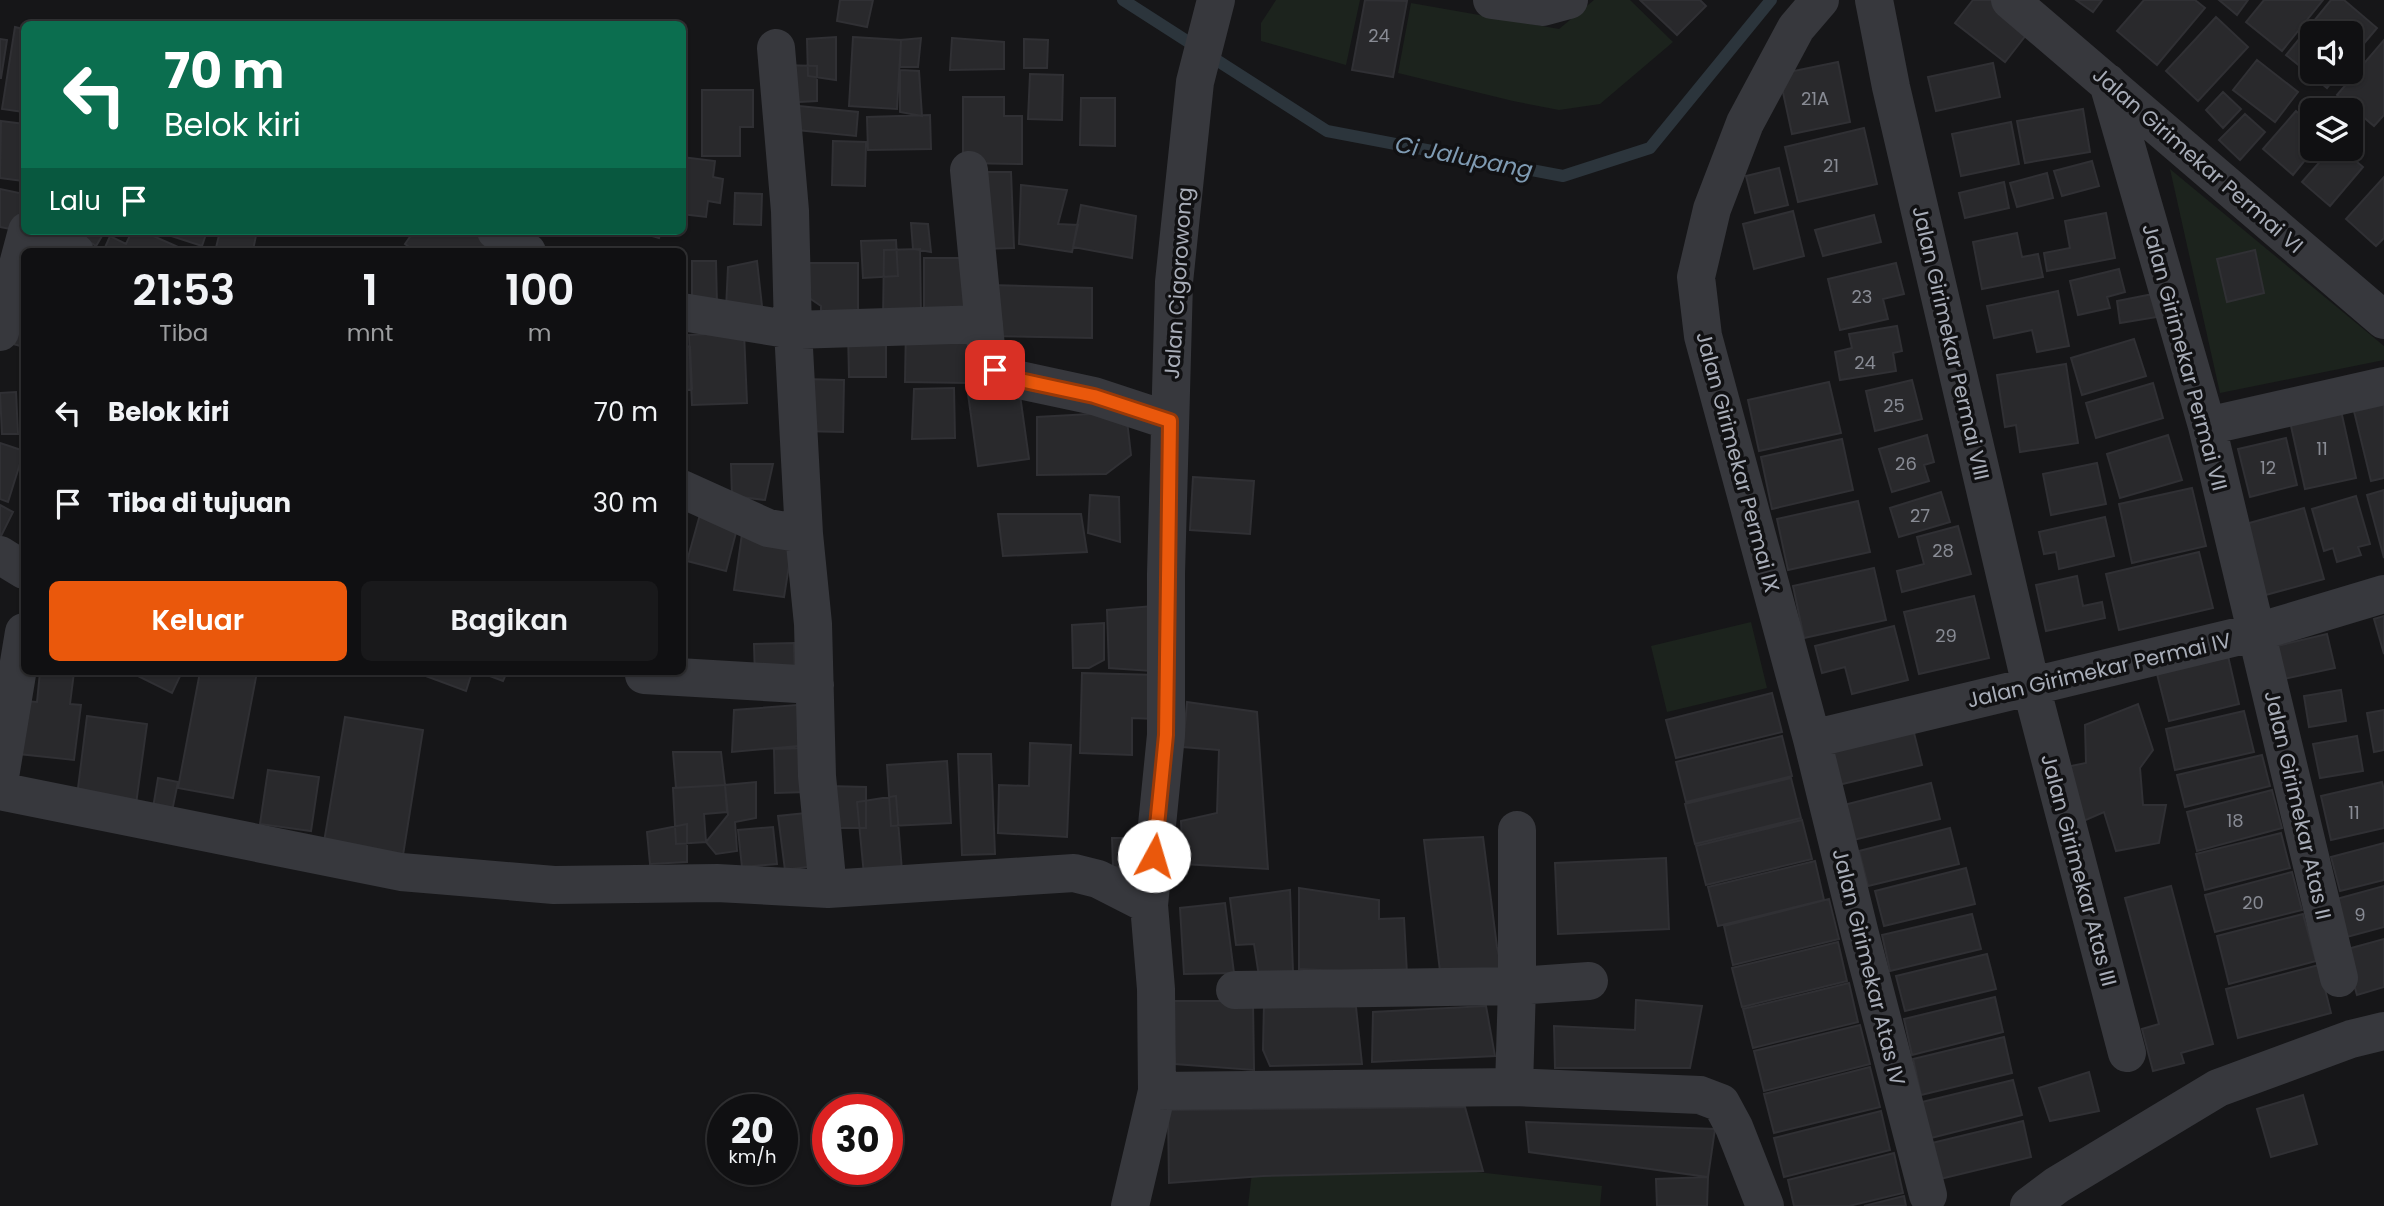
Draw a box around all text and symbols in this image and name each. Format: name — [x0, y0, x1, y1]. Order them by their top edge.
map controls — [2300, 21, 2363, 161]
button: sound — [2300, 21, 2363, 84]
house number: 24 — [1368, 23, 1390, 48]
text: 70 m — [164, 37, 284, 105]
icon: left — [49, 49, 140, 140]
street label: Jalan Girimekar Permai VI — [2086, 60, 2310, 260]
house number: 21A — [1801, 86, 1829, 111]
button: layers — [2300, 98, 2363, 161]
text: Belok kiri — [164, 102, 301, 147]
water label: Ci Jalupang — [1392, 128, 1536, 186]
house number: 21 — [1823, 153, 1839, 178]
icon: arrive — [115, 182, 153, 220]
text: Lalu — [49, 183, 101, 219]
street label: Jalan Cigorowong — [1157, 186, 1199, 380]
street label: Jalan Girimekar Permai VIII — [1905, 203, 1997, 483]
street label: Jalan Girimekar Permai VII — [2135, 220, 2235, 494]
text: 21:53 — [133, 261, 235, 320]
text: 1 — [362, 261, 378, 320]
text: 100 — [505, 261, 574, 320]
house number: 23 — [1852, 284, 1872, 309]
text: Tiba — [159, 317, 208, 349]
text: mnt — [347, 317, 393, 349]
text: m — [528, 317, 552, 349]
street label: Jalan Girimekar Permai IX — [1689, 328, 1787, 596]
pin — [965, 340, 1025, 400]
house number: 24 — [1854, 350, 1876, 375]
icon: arrive — [976, 351, 1014, 389]
house number: 25 — [1883, 393, 1905, 418]
icon: left — [49, 394, 87, 432]
text: Belok kiri — [108, 394, 230, 430]
text: 70 m — [594, 394, 658, 430]
house number: 11 — [2316, 436, 2328, 461]
house number: 26 — [1895, 451, 1917, 476]
house number: 12 — [2260, 455, 2276, 480]
icon: arrive — [49, 485, 87, 523]
text: Tiba di tujuan — [108, 485, 291, 521]
text: 30 m — [593, 485, 658, 521]
house number: 27 — [1910, 503, 1930, 528]
house number: 28 — [1932, 538, 1954, 563]
button: Keluar — [49, 581, 347, 661]
button: Bagikan — [361, 581, 658, 661]
house number: 29 — [1935, 623, 1957, 648]
street label: Jalan Girimekar Permai IV — [1964, 625, 2234, 715]
street label: Jalan Girimekar Atas II — [2258, 688, 2338, 922]
street label: Jalan Girimekar Atas III — [2034, 751, 2124, 989]
house number: 11 — [2348, 800, 2360, 825]
house number: 18 — [2226, 808, 2244, 833]
position arrow — [1117, 819, 1191, 893]
street label: Jalan Girimekar Atas IV — [1826, 845, 1912, 1089]
house number: 20 — [2242, 890, 2264, 915]
house number: 9 — [2354, 902, 2366, 927]
speed limit sign: 30 — [812, 1094, 903, 1185]
text: 20 — [731, 1106, 774, 1155]
text: km/h — [729, 1144, 776, 1169]

